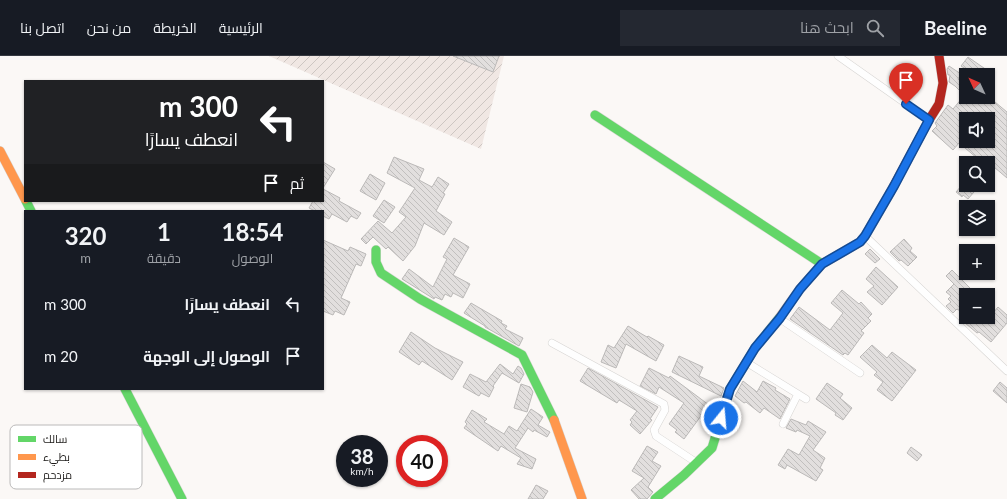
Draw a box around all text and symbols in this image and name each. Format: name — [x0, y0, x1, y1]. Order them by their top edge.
search box — [620, 10, 900, 46]
text: Beeline — [924, 16, 987, 39]
icon: search — [864, 17, 886, 39]
text: ابحث هنا — [800, 18, 854, 36]
text: اتصل بنا — [20, 19, 65, 36]
text: من نحن — [87, 19, 131, 36]
text: الخريطة — [153, 19, 197, 36]
text: الرئيسية — [219, 19, 263, 36]
pin — [889, 63, 923, 104]
north arrow — [959, 68, 995, 104]
map controls — [959, 68, 995, 324]
icon: arrive — [895, 69, 917, 91]
text: 300 m — [159, 89, 238, 123]
icon: left — [252, 96, 304, 148]
button: sound — [959, 112, 995, 148]
text: انعطف يسارًا — [145, 128, 238, 150]
button: search — [959, 156, 995, 192]
icon: arrive — [260, 172, 282, 194]
text: ثم — [290, 174, 304, 192]
button: layers — [959, 200, 995, 236]
text: 1 — [157, 217, 171, 246]
text: 18:54 — [222, 217, 283, 246]
text: 320 — [65, 221, 106, 250]
button: + — [959, 244, 995, 280]
text: m — [80, 250, 91, 266]
text: دقيقة — [147, 250, 181, 266]
text: الوصول — [232, 250, 273, 266]
button: − — [959, 288, 995, 324]
icon: left — [282, 293, 304, 315]
text: 300 m — [44, 295, 86, 313]
text: انعطف يسارًا — [185, 295, 270, 313]
icon: arrive — [282, 345, 304, 367]
text: 20 m — [44, 347, 78, 365]
text: الوصول إلى الوجهة — [143, 347, 270, 365]
position arrow — [700, 397, 742, 439]
legend — [10, 425, 142, 489]
text: سالك — [43, 432, 67, 445]
speed limit sign: 40 — [396, 435, 448, 487]
text: 38 — [350, 444, 374, 468]
text: بطيء — [43, 450, 70, 466]
text: km/h — [350, 465, 374, 477]
text: مزدحم — [43, 468, 72, 483]

